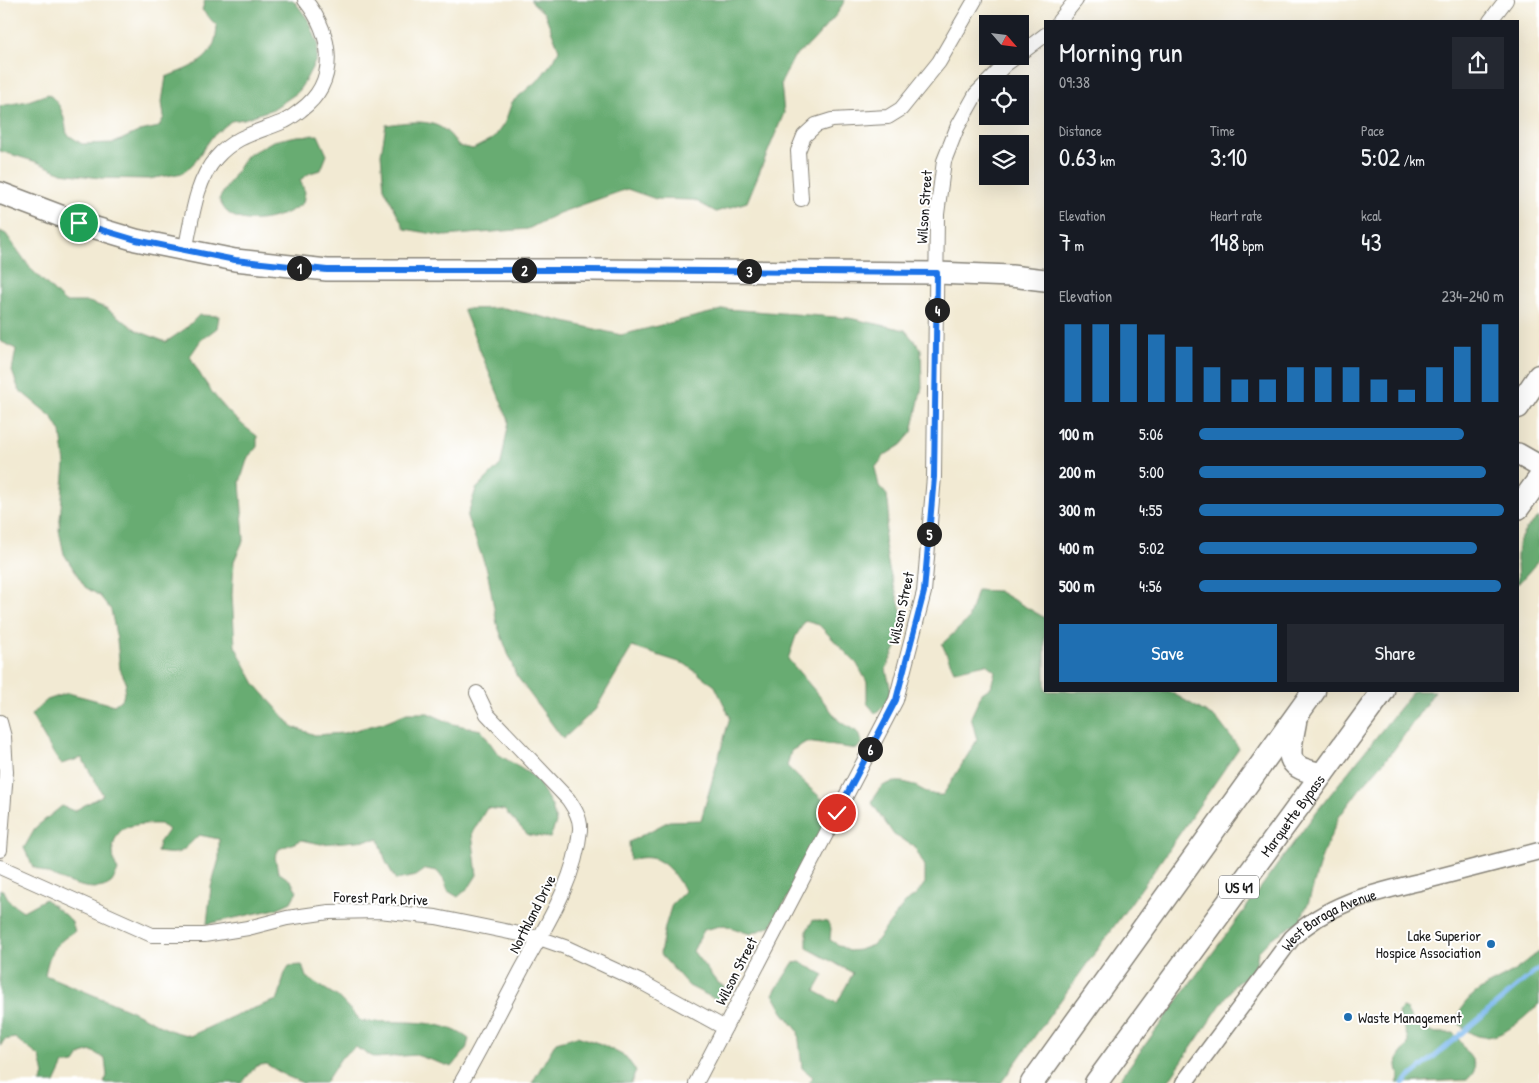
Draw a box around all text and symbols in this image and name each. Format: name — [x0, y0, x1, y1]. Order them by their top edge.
north arrow — [979, 15, 1029, 65]
map controls — [979, 15, 1029, 185]
text: Morning run — [1059, 33, 1183, 71]
button: share — [1452, 37, 1504, 89]
text: 09:38 — [1059, 71, 1090, 93]
button: locate — [979, 75, 1029, 125]
text: Distance — [1059, 121, 1102, 140]
text: Time — [1210, 121, 1235, 140]
text: Pace — [1361, 121, 1384, 140]
button: layers — [979, 135, 1029, 185]
text: 0.63 — [1059, 140, 1097, 174]
text: 3:10 — [1210, 140, 1247, 174]
text: 5:02 — [1361, 140, 1400, 174]
text: km — [1097, 151, 1115, 170]
text: /km — [1400, 151, 1425, 170]
street label: Wilson Street — [911, 169, 937, 244]
pin — [58, 202, 100, 244]
text: Elevation — [1059, 206, 1106, 225]
text: Heart rate — [1210, 206, 1262, 225]
text: kcal — [1361, 206, 1381, 225]
icon: arrive — [65, 209, 93, 237]
text: 7 — [1059, 225, 1071, 259]
text: 148 — [1210, 225, 1239, 259]
text: 43 — [1361, 225, 1382, 259]
text: m — [1071, 236, 1084, 255]
text: bpm — [1239, 236, 1264, 255]
pin: 1 — [286, 256, 312, 280]
pin: 2 — [512, 258, 536, 282]
pin: 3 — [736, 258, 762, 284]
text: 1 — [297, 259, 302, 278]
text: 2 — [521, 261, 528, 280]
text: 3 — [746, 262, 753, 281]
text: Elevation — [1059, 285, 1112, 307]
text: 234–240 m — [1441, 285, 1504, 307]
pin: 4 — [924, 298, 950, 322]
text: 4 — [935, 301, 940, 320]
text: 100 m — [1059, 423, 1094, 445]
text: 5:06 — [1139, 423, 1163, 445]
text: 200 m — [1059, 461, 1095, 483]
text: 5:00 — [1139, 461, 1164, 483]
text: 300 m — [1059, 499, 1095, 521]
text: 4:55 — [1139, 499, 1162, 521]
pin: 5 — [916, 522, 942, 546]
text: 5 — [927, 525, 932, 544]
text: 400 m — [1059, 537, 1094, 559]
text: 5:02 — [1139, 537, 1164, 559]
street label: Wilson Street — [883, 569, 919, 646]
text: 500 m — [1059, 575, 1095, 597]
text: 4:56 — [1139, 575, 1162, 597]
button: Save — [1059, 624, 1277, 682]
button: Share — [1287, 624, 1504, 682]
pin: 6 — [858, 736, 882, 762]
text: 6 — [868, 740, 873, 759]
street label: Marquette Bypass — [1255, 770, 1329, 861]
pin — [816, 792, 858, 834]
icon: check — [823, 799, 851, 827]
street label: Northland Drive — [503, 871, 561, 957]
road number: US 41 — [1219, 876, 1259, 899]
street label: West Baraga Avenue — [1276, 883, 1378, 955]
street label: Forest Park Drive — [332, 886, 429, 910]
place label: Lake Superior Hospice Association — [1376, 925, 1481, 963]
street label: Wilson Street — [710, 933, 762, 1009]
marker: Lake Superior Hospice Association — [1485, 938, 1497, 950]
place label: Waste Management — [1358, 1007, 1463, 1028]
marker: Waste Management — [1342, 1011, 1354, 1023]

